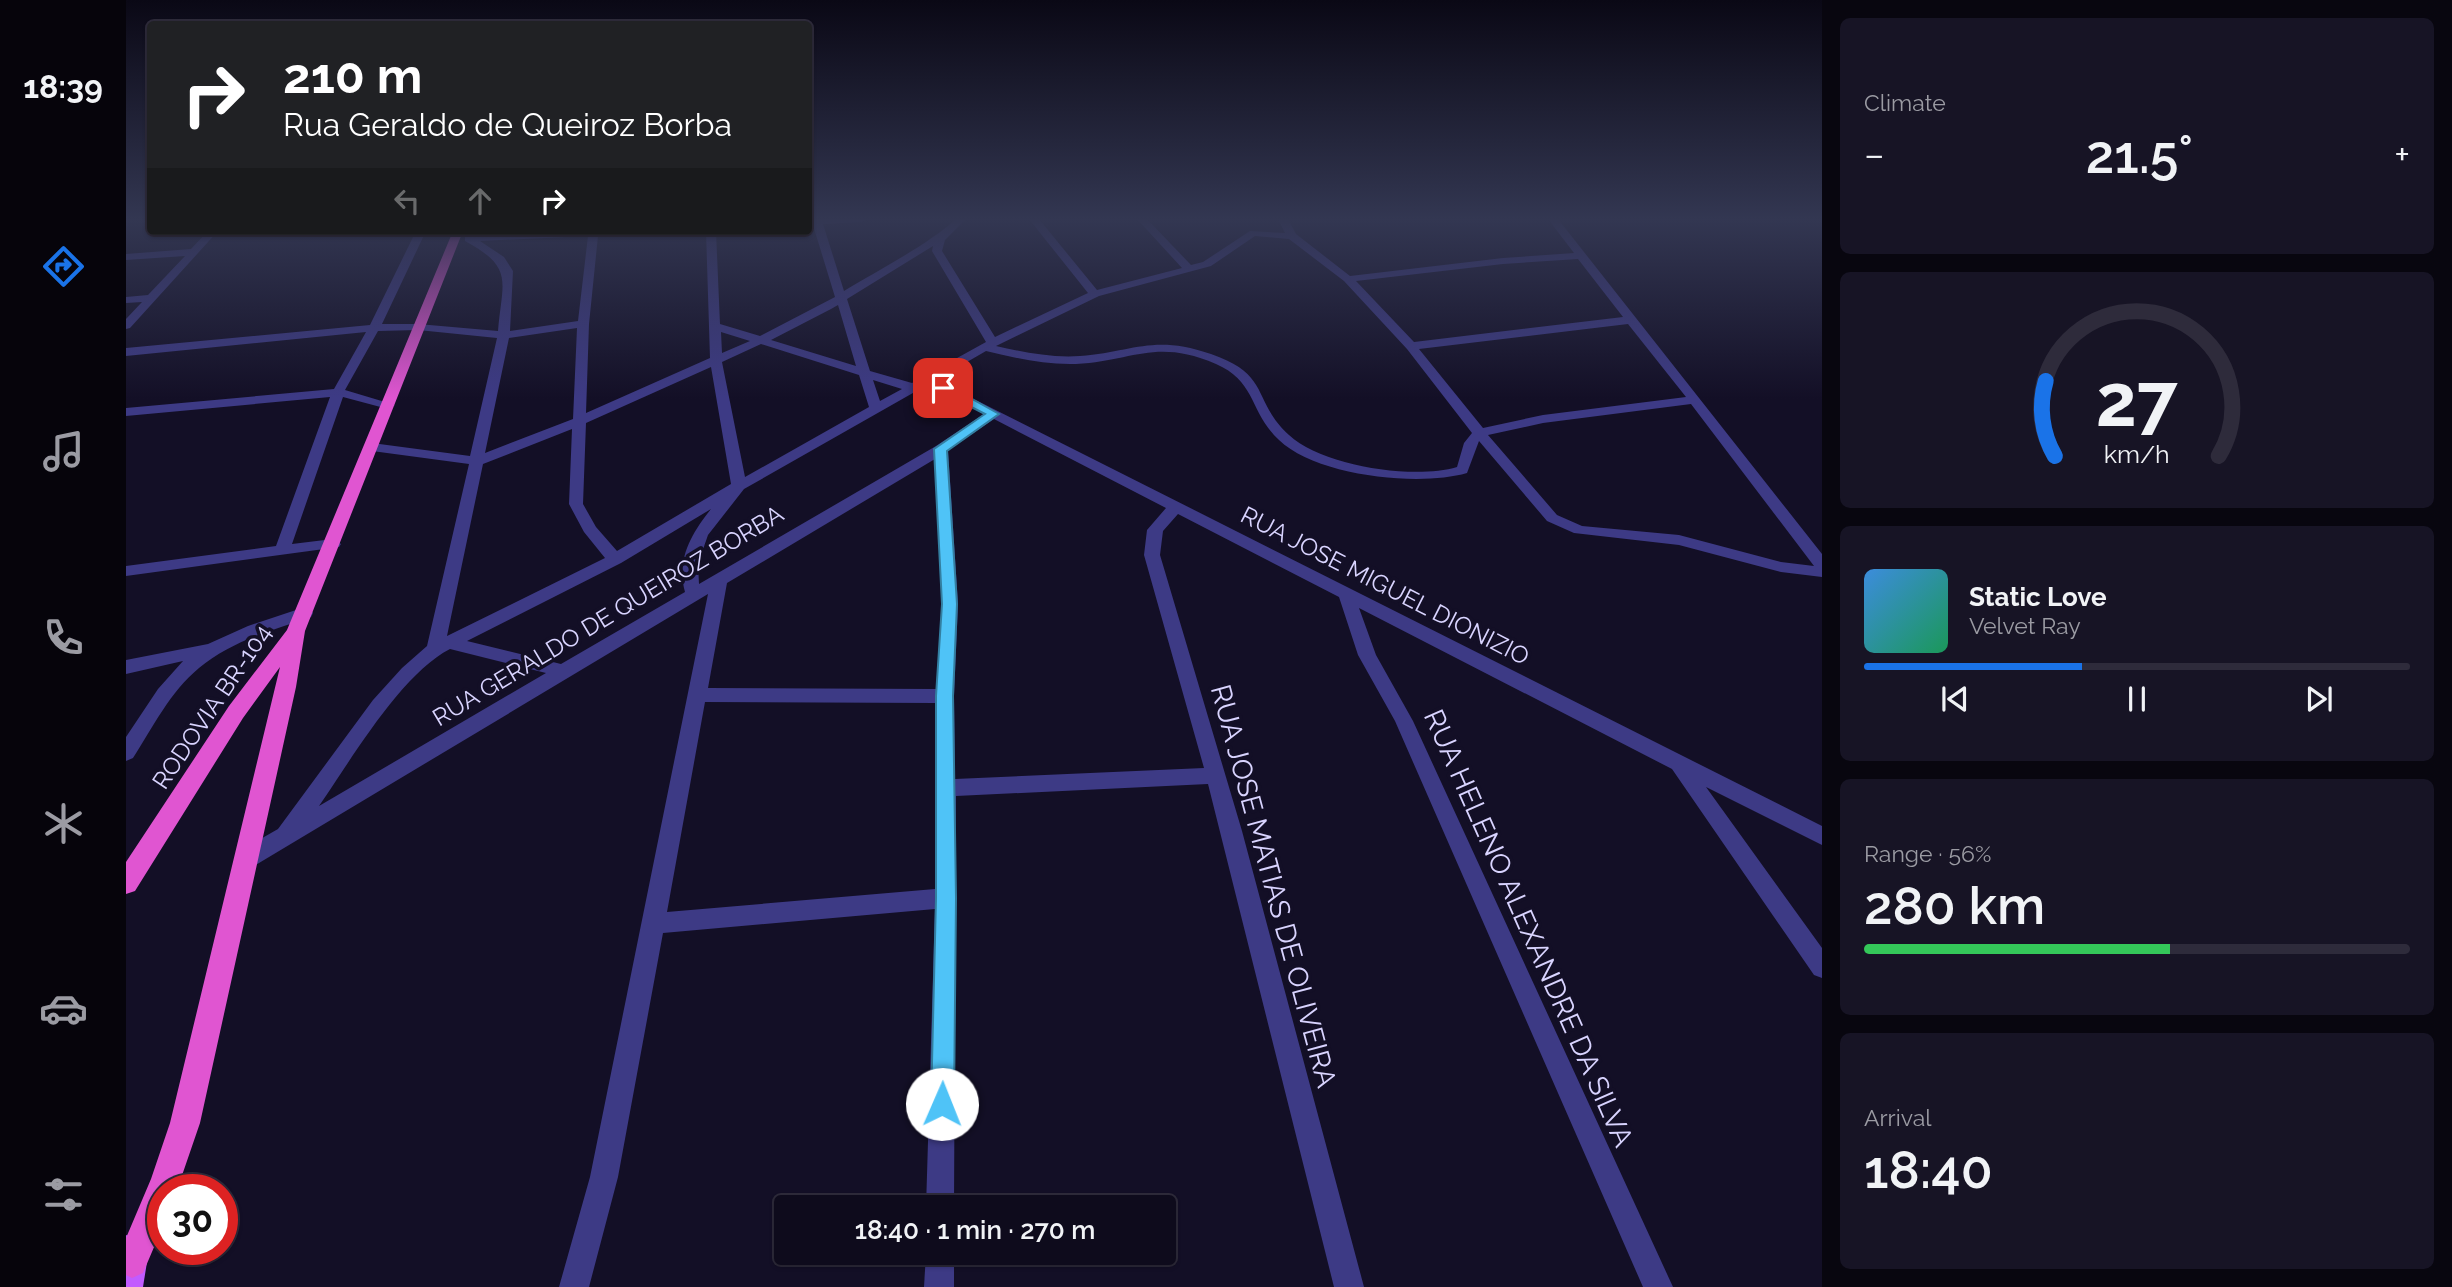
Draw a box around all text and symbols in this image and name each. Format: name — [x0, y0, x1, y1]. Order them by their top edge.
text: 210 m — [283, 47, 422, 104]
icon: right — [168, 49, 259, 140]
text: 18:39 — [23, 68, 103, 105]
text: Climate — [1864, 89, 1946, 116]
text: Rua Geraldo de Queiroz Borba — [283, 106, 732, 143]
text: 21.5° — [2086, 124, 2193, 185]
text: − — [1864, 132, 1884, 177]
text: + — [2394, 132, 2410, 177]
icon: left — [388, 182, 426, 220]
icon: ahead — [461, 182, 499, 220]
icon: right — [534, 182, 572, 220]
icon: directions — [39, 242, 88, 291]
pin — [913, 358, 973, 418]
text: 27 — [2096, 358, 2178, 443]
icon: arrive — [924, 369, 962, 407]
icon: music — [39, 427, 88, 476]
text: km/h — [2104, 438, 2170, 468]
street label: RUA GERALDO DE QUEIROZ BORBA — [427, 499, 788, 732]
street label: RUA JOSE MIGUEL DIONIZIO — [1236, 500, 1534, 671]
text: Static Love — [1969, 582, 2107, 612]
text: Velvet Ray — [1969, 612, 2081, 639]
icon: phone — [39, 613, 88, 662]
street label: RODOVIA BR-104 — [146, 619, 277, 794]
icon: previous — [1936, 680, 1974, 718]
icon: pause — [2118, 680, 2156, 718]
icon: next — [2300, 680, 2338, 718]
street label: RUA JOSE MATIAS DE OLIVEIRA — [1204, 681, 1343, 1091]
street label: RUA HELENO ALEXANDRE DA SILVA — [1417, 704, 1640, 1152]
icon: climate — [39, 799, 88, 848]
text: Range · 56% — [1864, 840, 1991, 867]
text: 280 km — [1864, 875, 2045, 936]
icon: car — [39, 984, 88, 1033]
position arrow — [905, 1067, 979, 1141]
text: Arrival — [1864, 1104, 1931, 1131]
text: 18:40 — [1864, 1139, 1993, 1200]
icon: filters — [39, 1170, 88, 1219]
speed limit sign: 30 — [147, 1174, 238, 1265]
text: 18:40 · 1 min · 270 m — [855, 1215, 1095, 1245]

